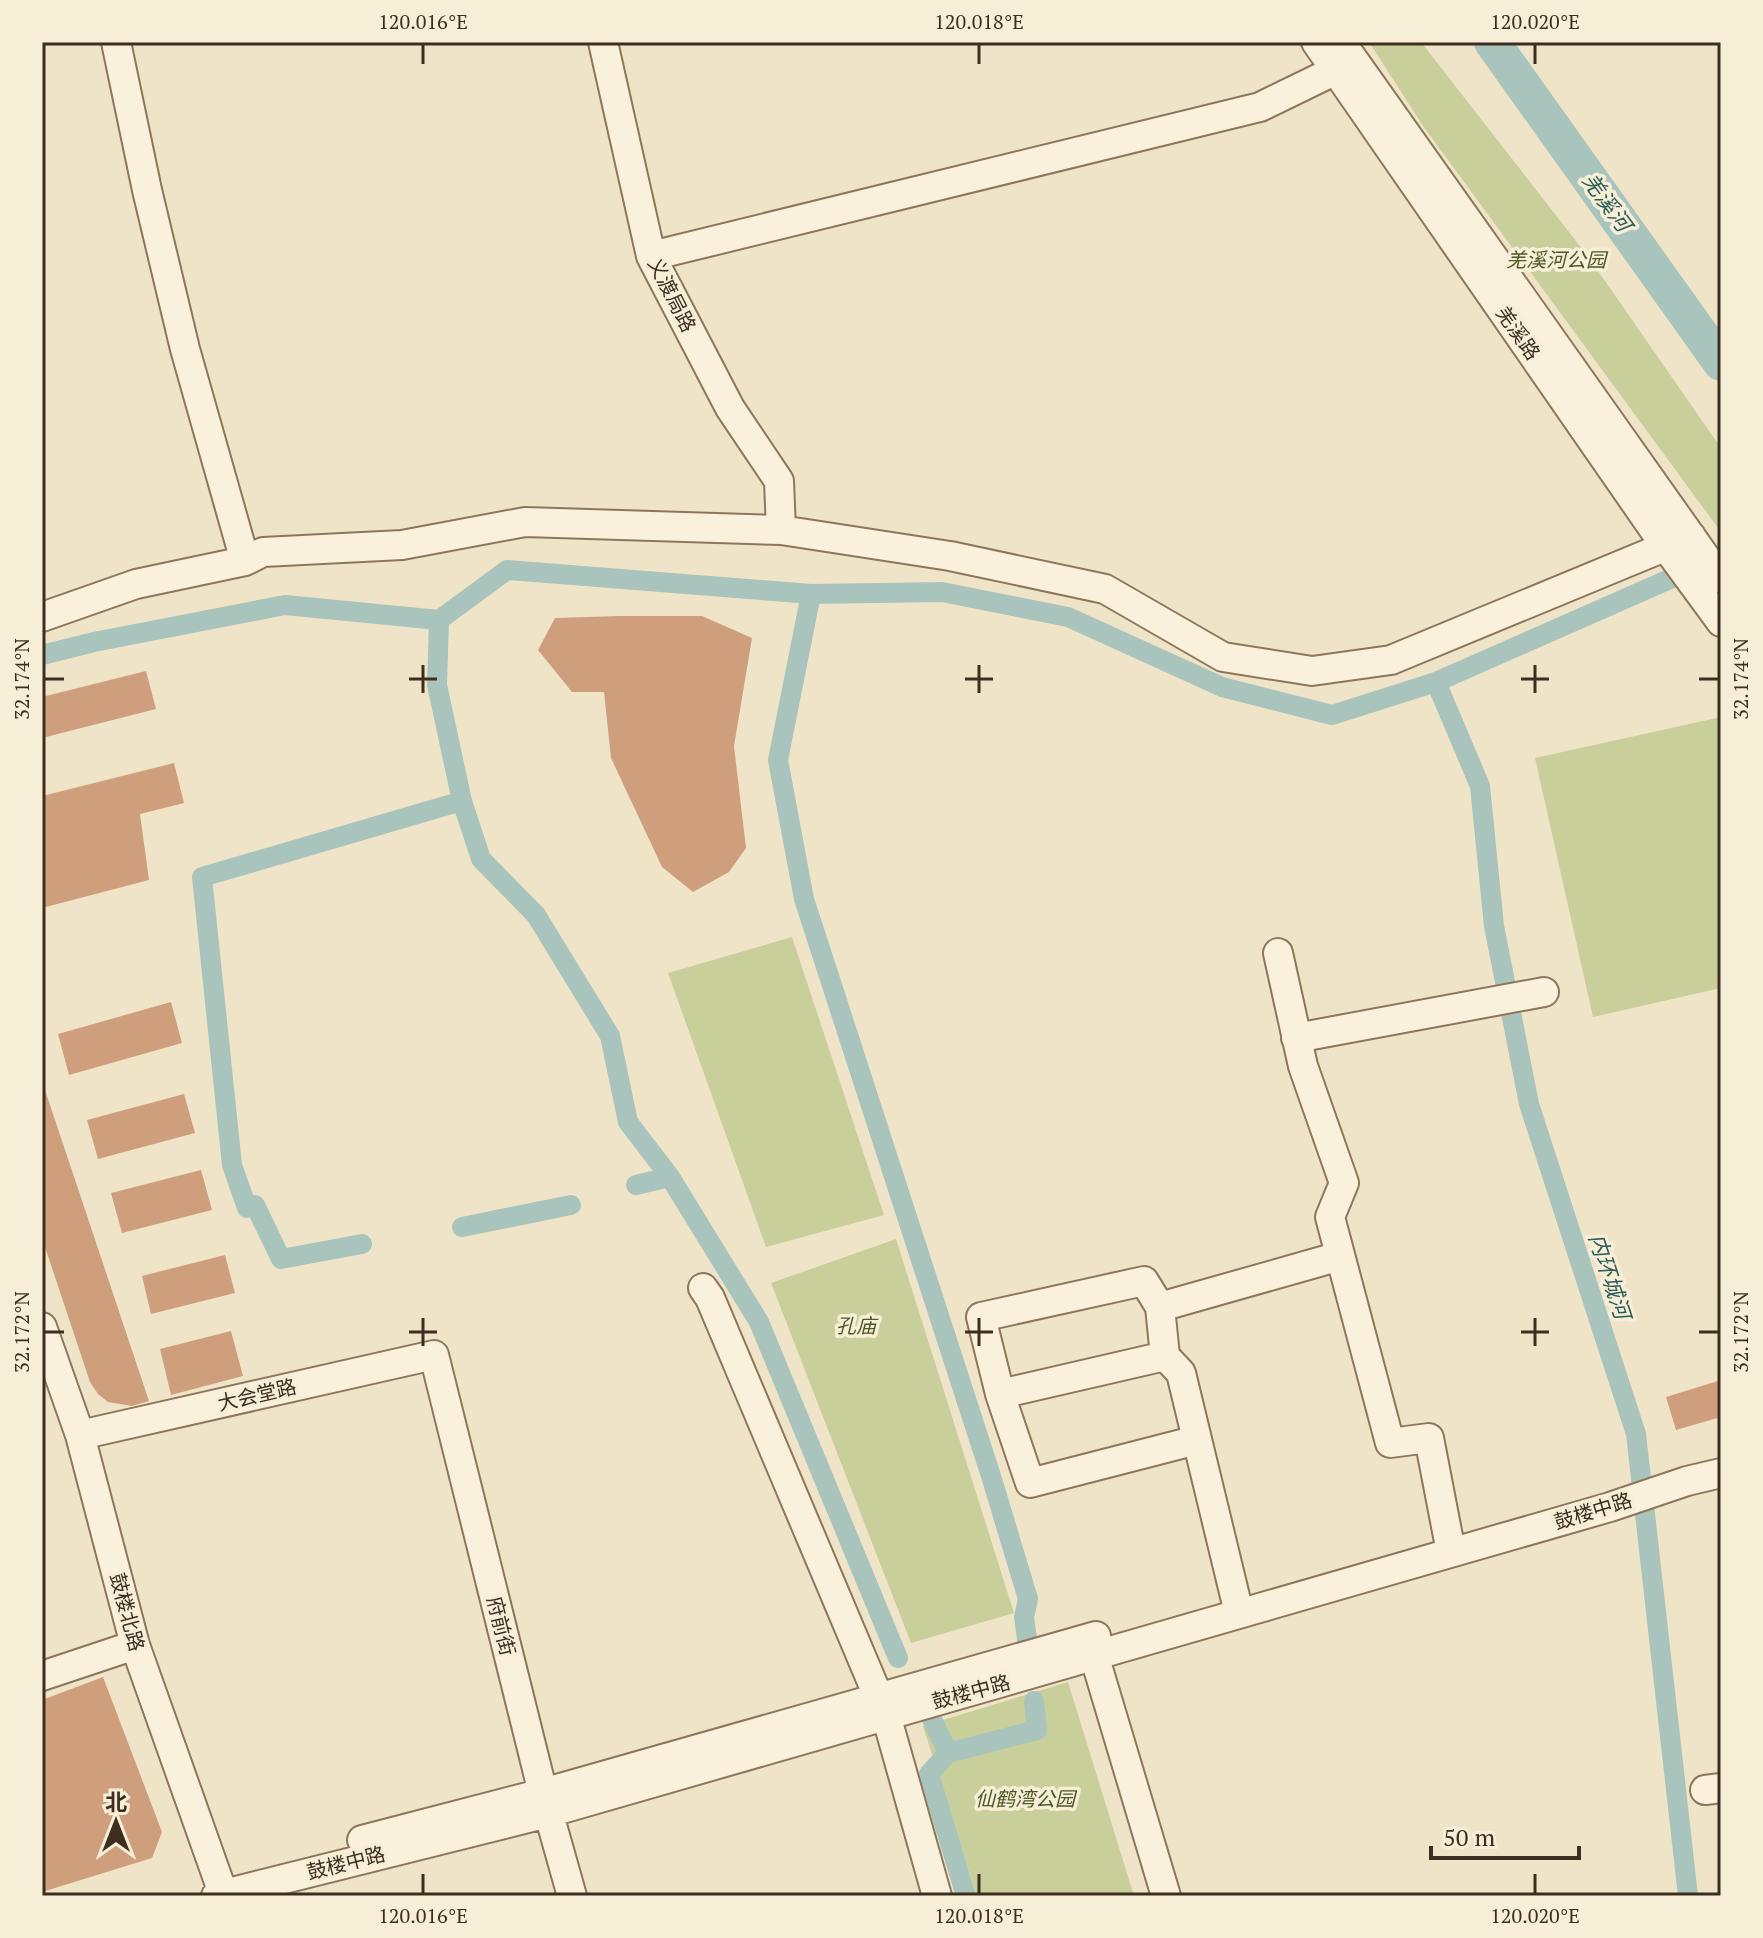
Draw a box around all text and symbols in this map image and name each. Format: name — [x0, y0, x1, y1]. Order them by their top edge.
text: 120.016°E — [378, 8, 468, 35]
text: 120.018°E — [934, 8, 1024, 35]
text: 120.020°E — [1490, 8, 1580, 35]
water label: 羌溪河 — [1576, 166, 1641, 240]
park label: 羌溪河公园 — [1506, 246, 1609, 273]
street label: 义渡局路 — [642, 253, 703, 337]
street label: 羌溪路 — [1490, 300, 1547, 365]
text: 32.174°N — [8, 638, 35, 720]
text: 32.174°N — [1727, 638, 1754, 720]
water label: 内环城河 — [1583, 1230, 1639, 1326]
text: 32.172°N — [8, 1291, 35, 1373]
text: 32.172°N — [1727, 1291, 1754, 1373]
park label: 孔庙 — [836, 1312, 879, 1339]
street label: 大会堂路 — [215, 1372, 299, 1417]
street label: 鼓楼中路 — [1551, 1486, 1635, 1535]
street label: 鼓楼北路 — [104, 1570, 151, 1654]
street label: 府前街 — [481, 1594, 522, 1658]
street label: 鼓楼中路 — [929, 1668, 1013, 1715]
north arrow — [76, 1782, 156, 1862]
park label: 仙鹤湾公园 — [975, 1785, 1078, 1812]
text: 北 — [105, 1787, 127, 1816]
scale bar — [1431, 1810, 1579, 1860]
text: 50 m — [1443, 1821, 1495, 1853]
street label: 鼓楼中路 — [304, 1840, 388, 1885]
text: 120.016°E — [378, 1902, 468, 1929]
text: 120.018°E — [934, 1902, 1024, 1929]
text: 120.020°E — [1490, 1902, 1580, 1929]

